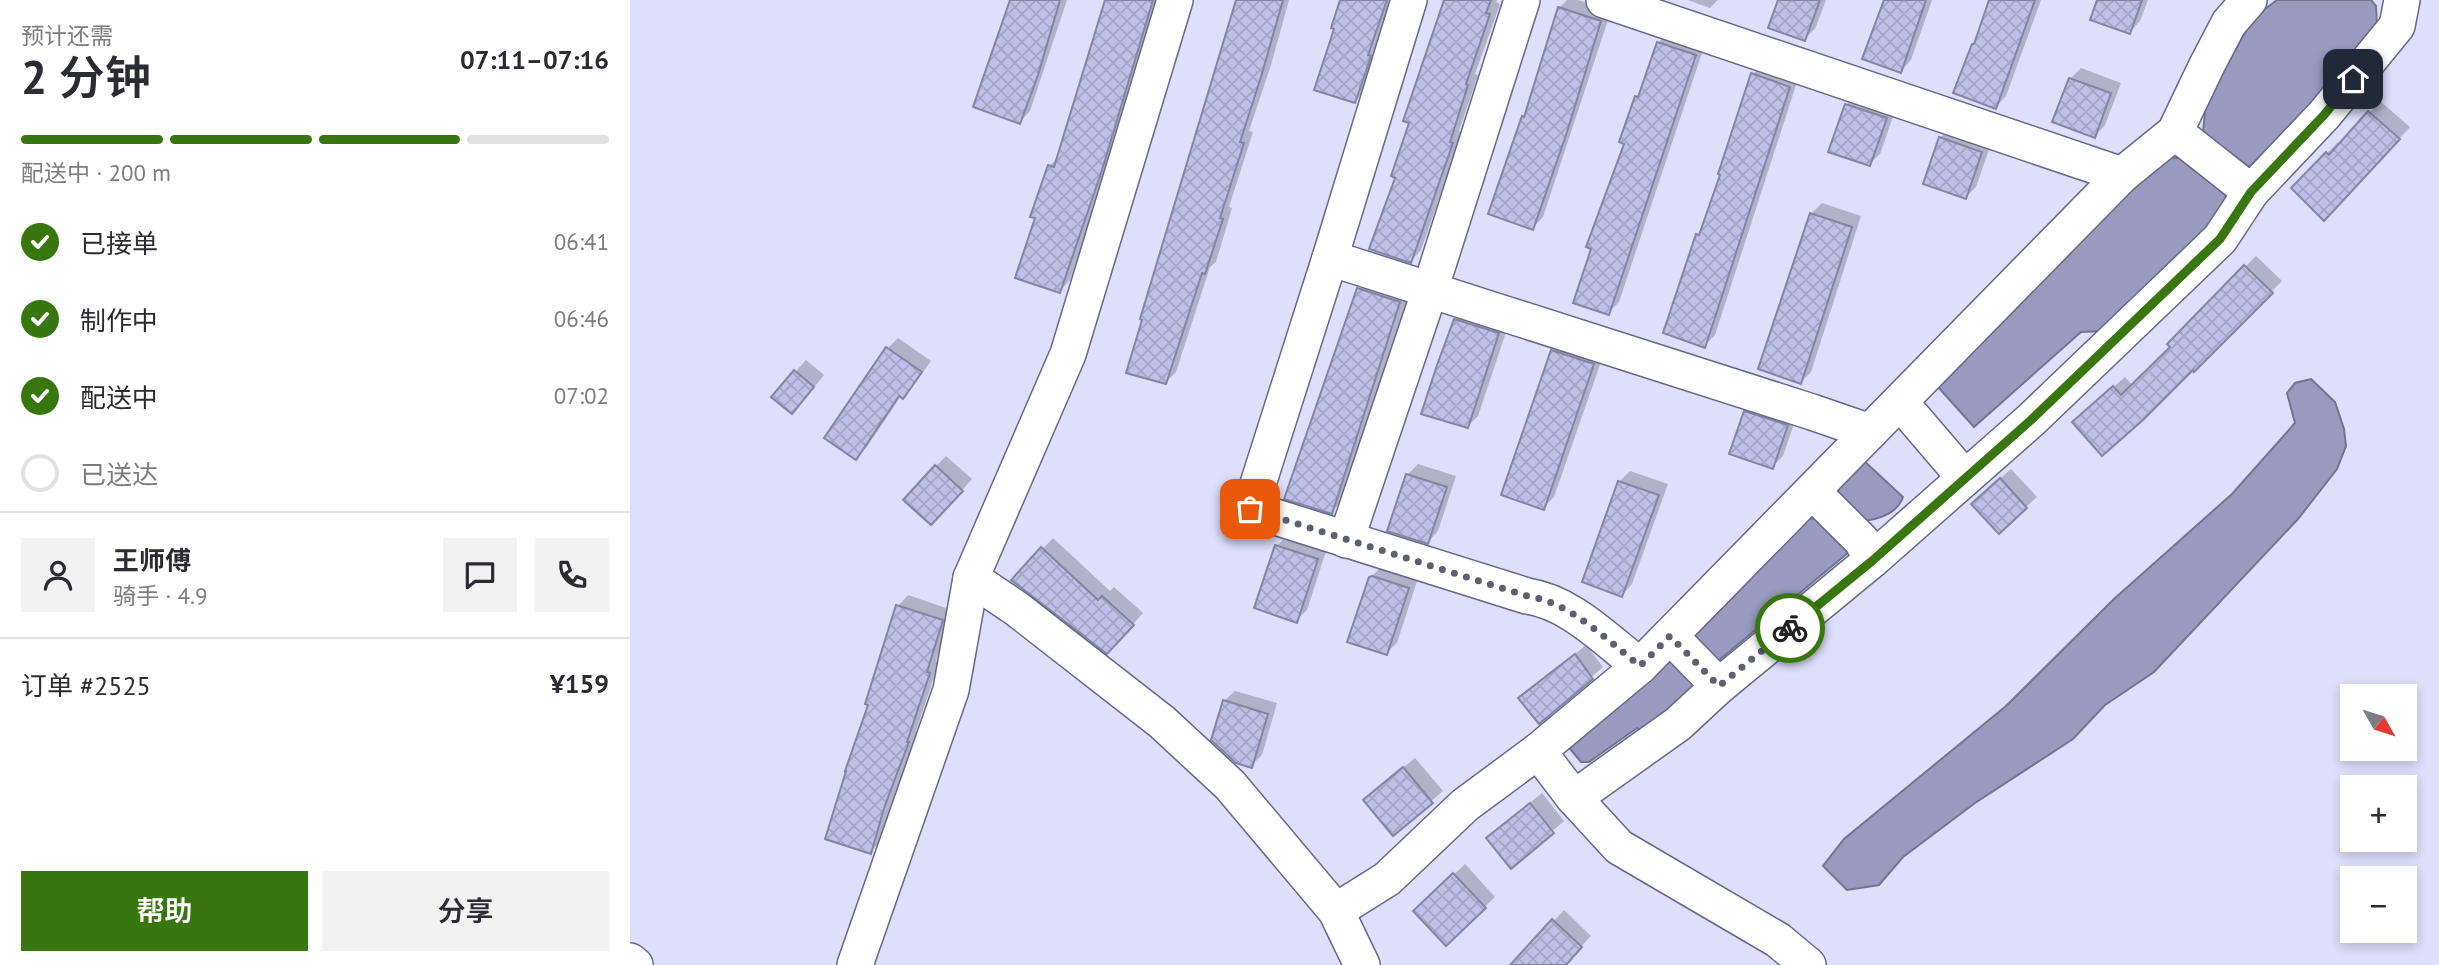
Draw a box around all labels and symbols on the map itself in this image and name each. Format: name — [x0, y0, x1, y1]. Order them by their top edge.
pin — [2323, 49, 2383, 109]
pin — [1220, 479, 1280, 539]
courier — [1755, 593, 1825, 663]
north arrow — [2340, 684, 2417, 761]

